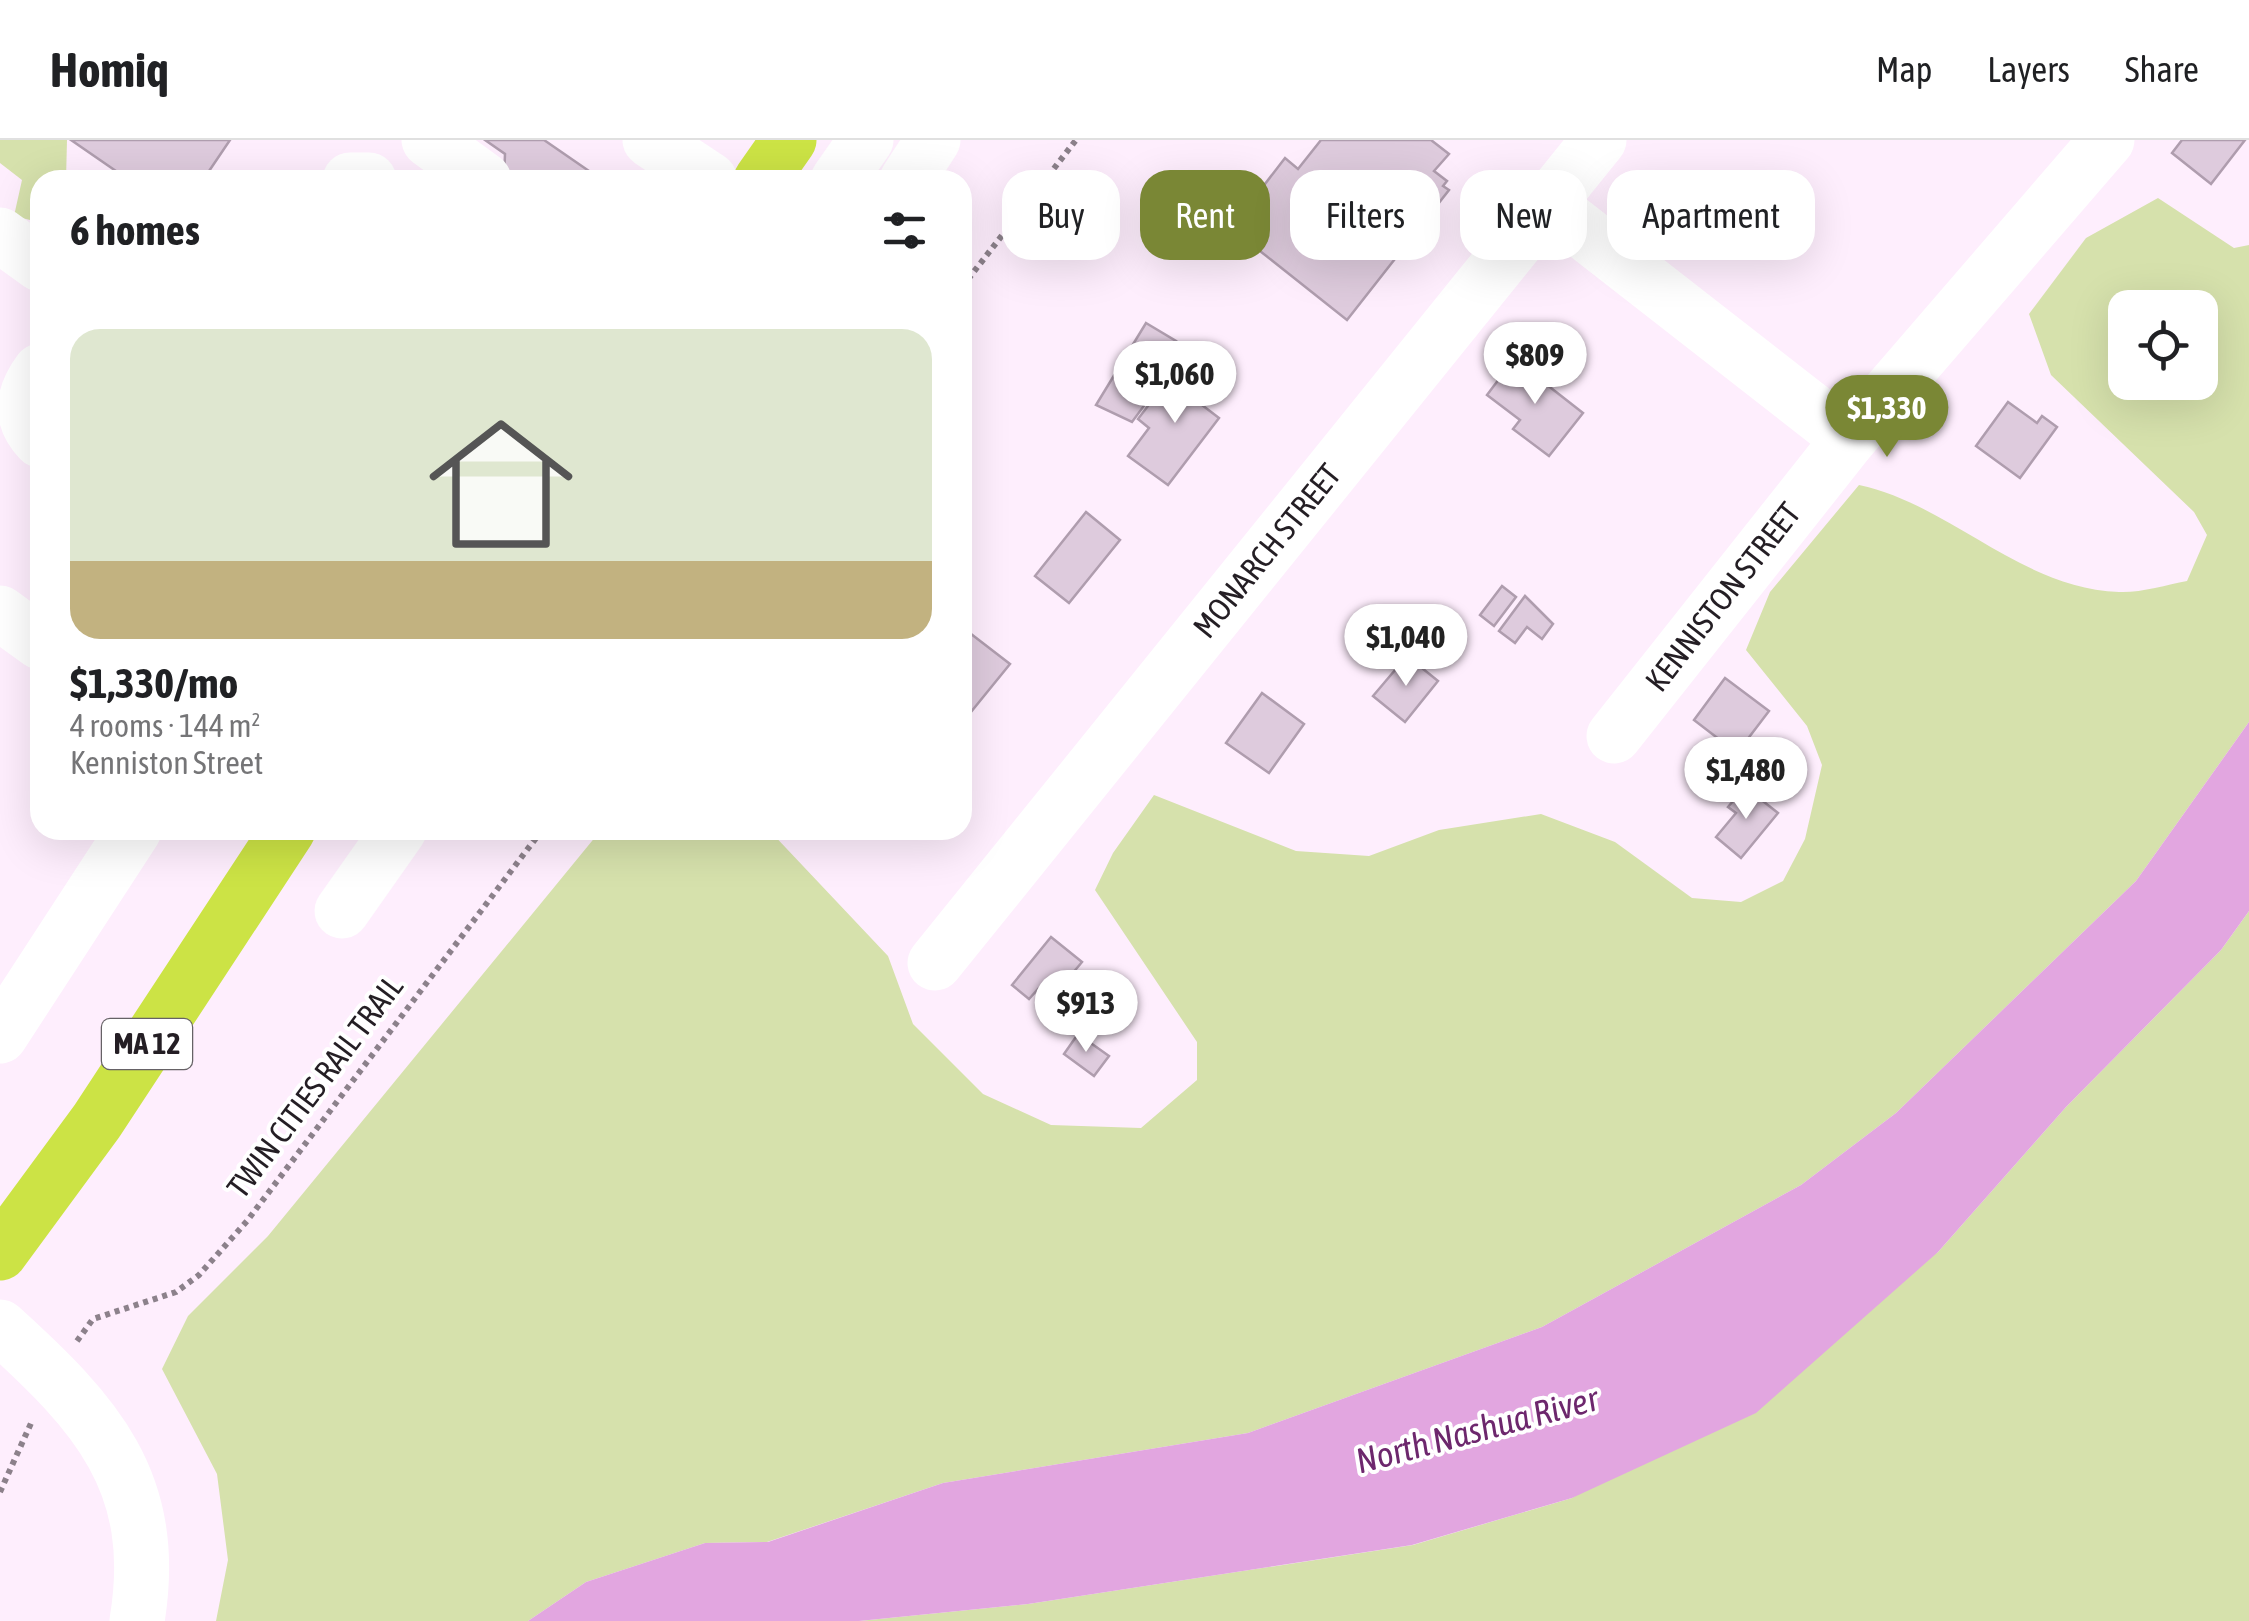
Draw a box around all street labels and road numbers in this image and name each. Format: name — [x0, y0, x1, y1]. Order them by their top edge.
street label: MONARCH STREET — [1185, 456, 1348, 645]
street label: KENNISTON STREET — [1638, 495, 1808, 698]
street label: TWIN CITIES RAIL TRAIL — [219, 968, 410, 1205]
road number: MA 12 — [102, 1019, 192, 1069]

